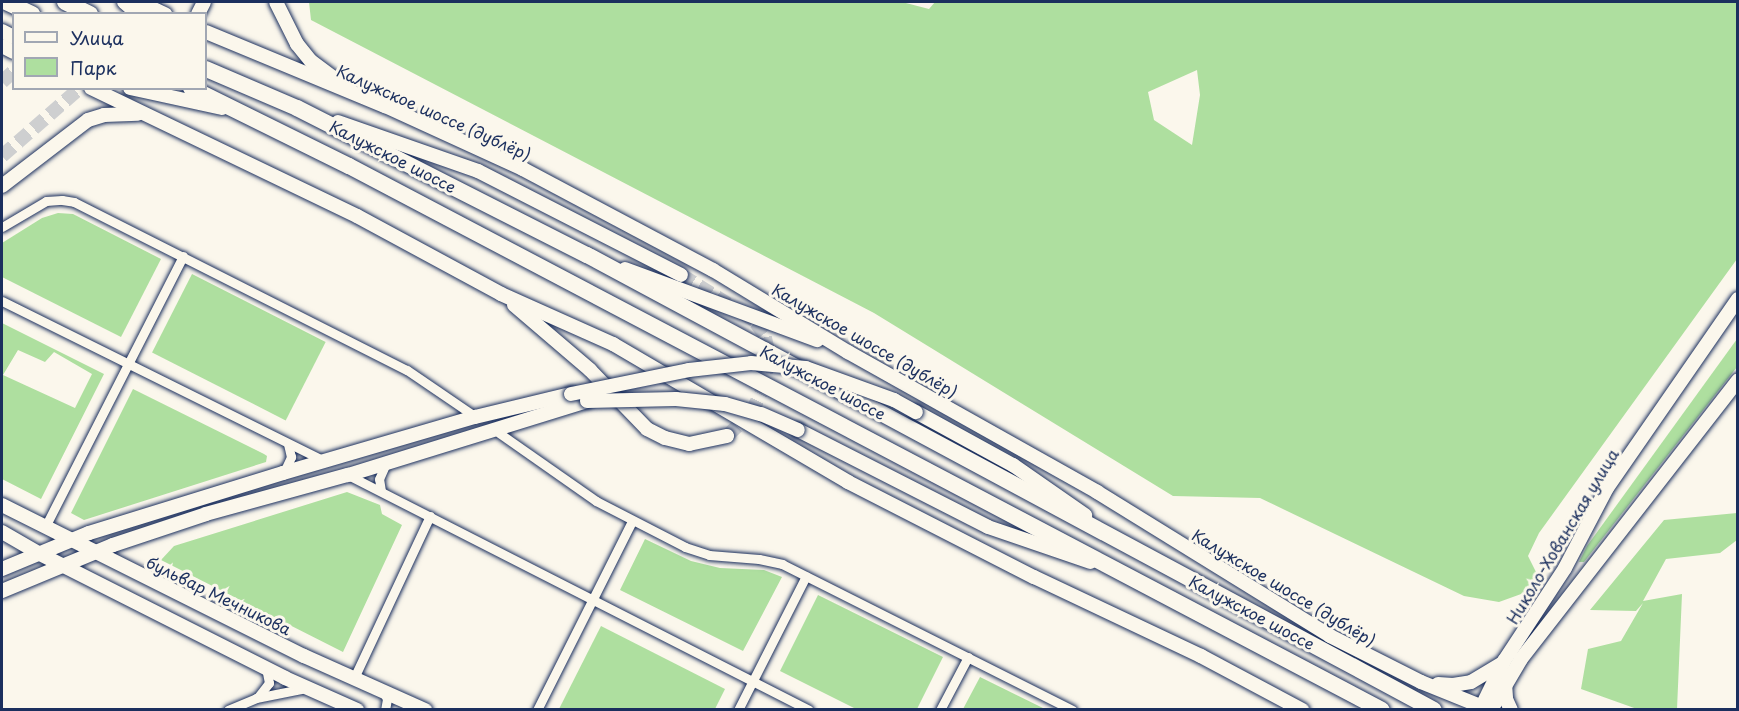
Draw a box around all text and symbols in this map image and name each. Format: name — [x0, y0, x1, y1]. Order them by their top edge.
legend — [12, 12, 207, 90]
text: Улица — [70, 24, 124, 51]
text: Парк — [70, 54, 116, 81]
street label: Калужское шоссе (дублёр) — [334, 60, 534, 164]
street label: Калужское шоссе — [326, 116, 460, 196]
street label: Калужское шоссе (дублёр) — [769, 279, 961, 401]
street label: Калужское шоссе — [757, 341, 889, 423]
street label: Николо-Хованская улица — [1502, 445, 1622, 627]
street label: Калужское шоссе (дублёр) — [1188, 524, 1380, 650]
street label: бульвар Мечникова — [144, 552, 294, 638]
street label: Калужское шоссе — [1186, 571, 1318, 653]

